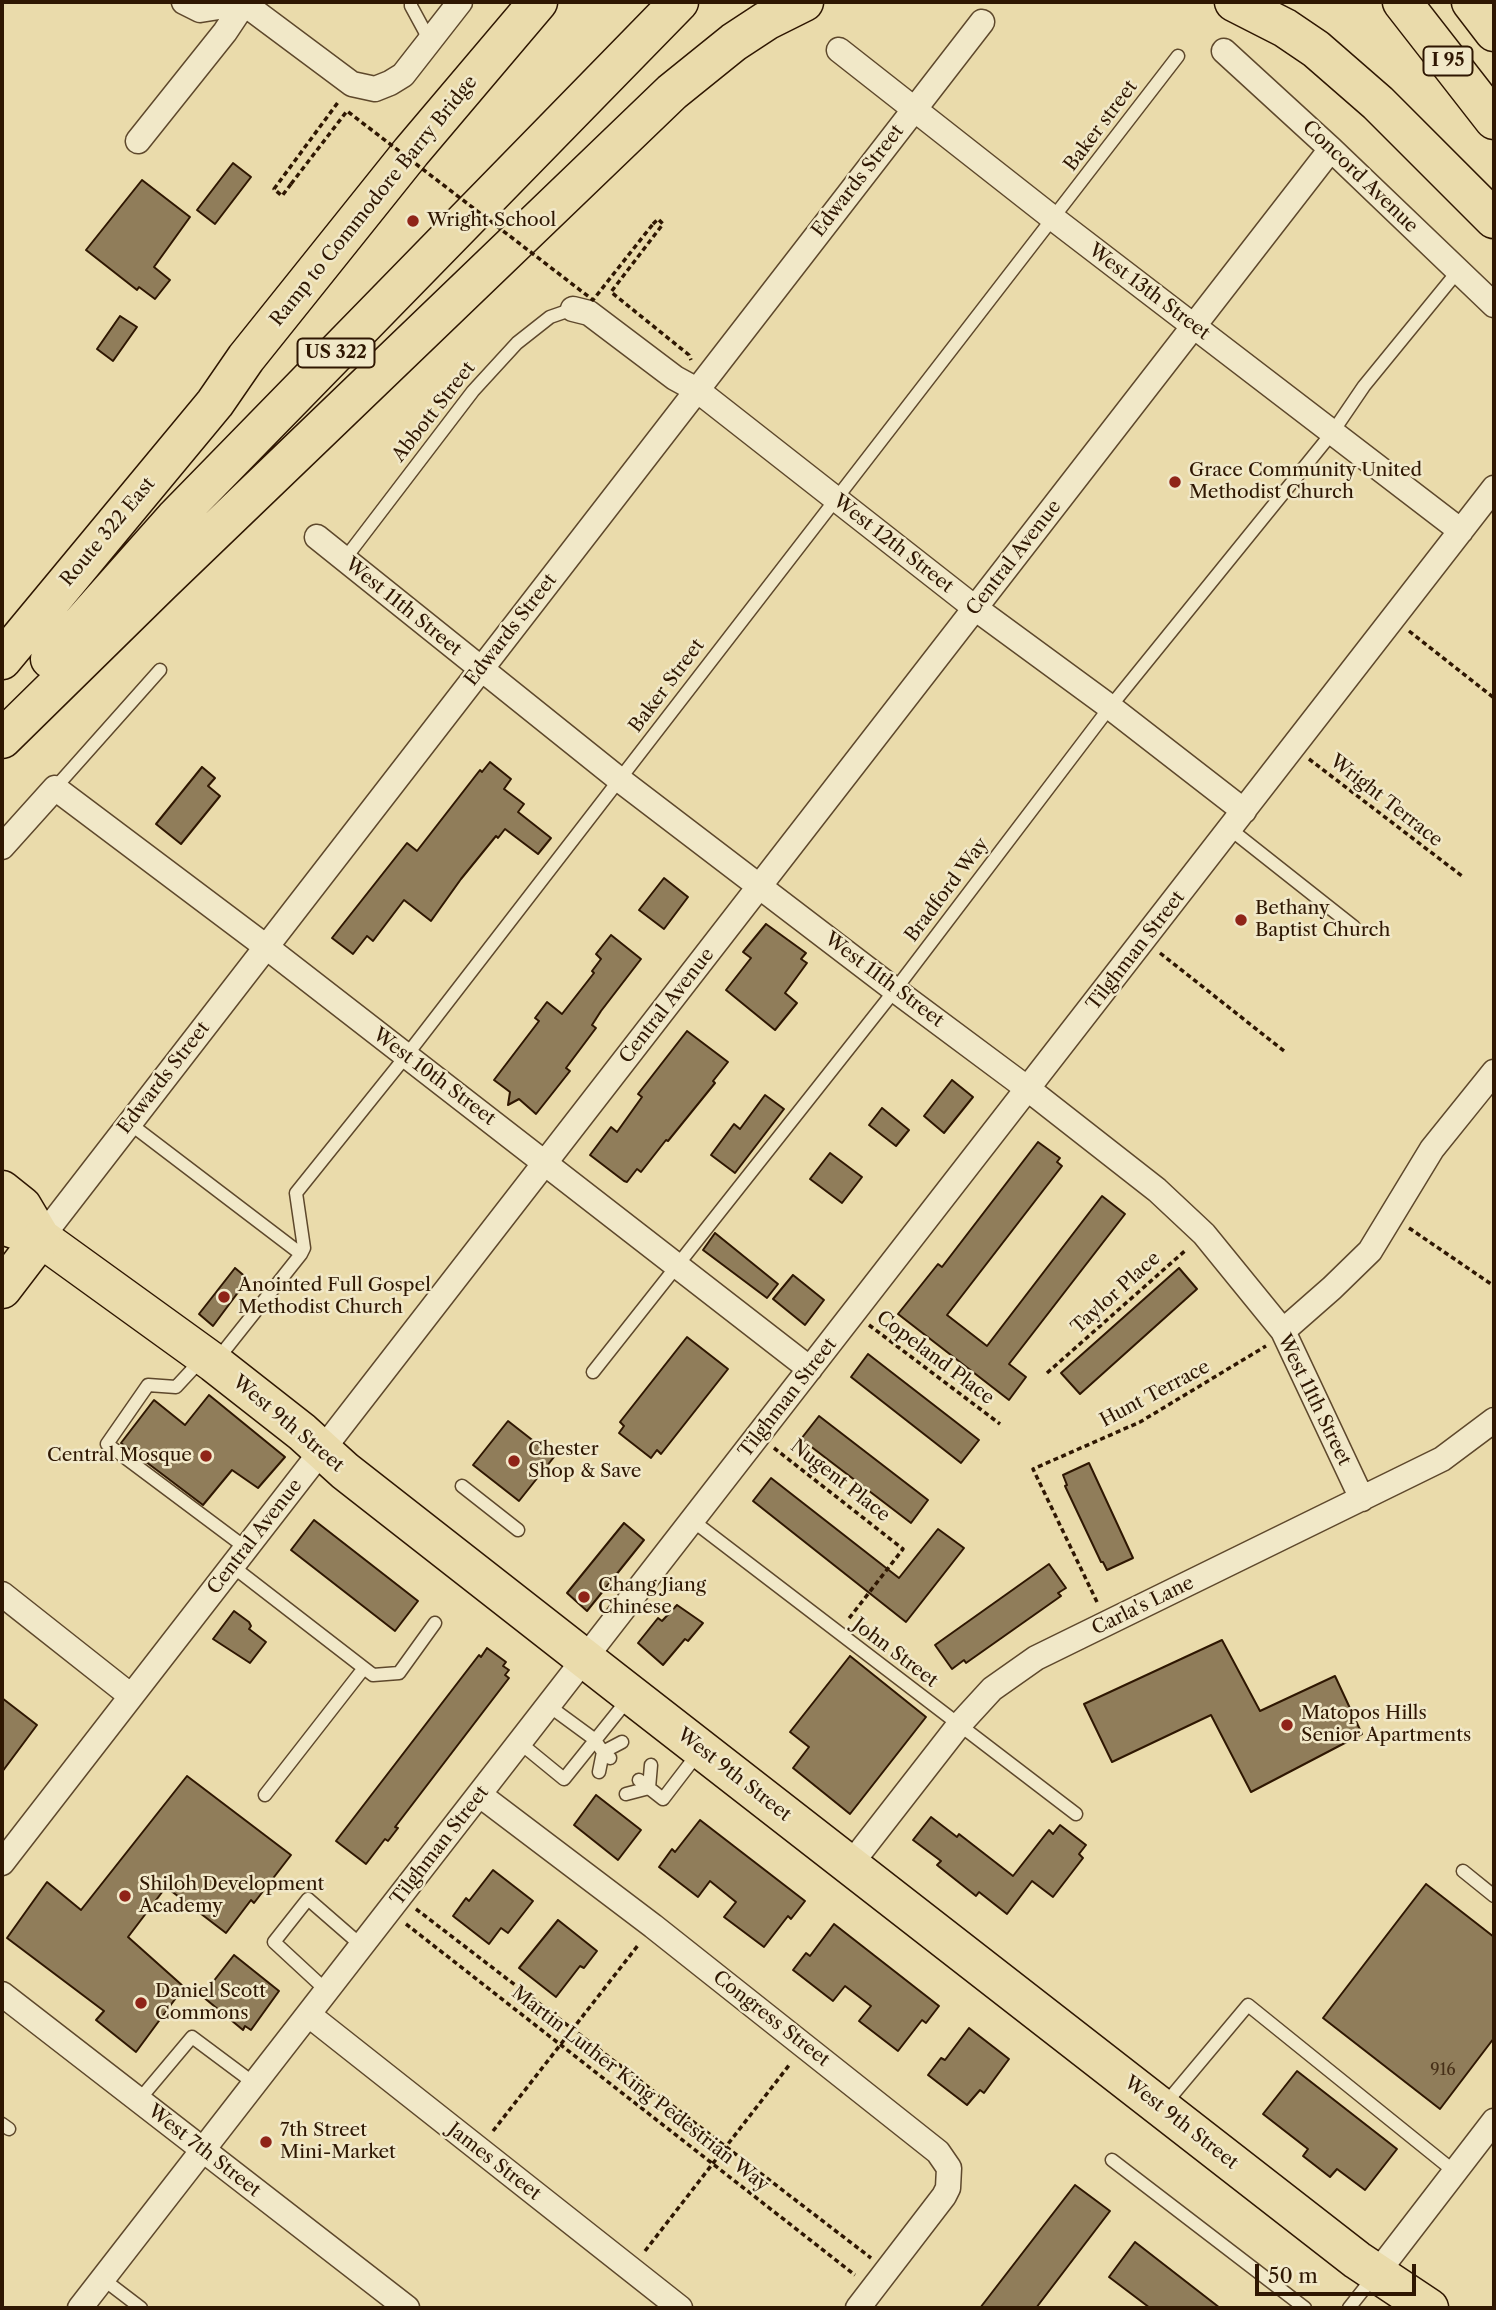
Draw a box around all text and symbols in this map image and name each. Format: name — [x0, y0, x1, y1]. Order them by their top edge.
road number: I 95 — [1424, 46, 1472, 76]
street label: Ramp to Commodore Barry Bridge — [266, 71, 482, 331]
street label: Baker street — [1059, 76, 1143, 176]
street label: Concord Avenue — [1298, 116, 1422, 238]
street label: Edwards Street — [807, 120, 909, 242]
place label: Wright School — [427, 210, 556, 232]
marker: Wright School — [405, 213, 421, 229]
street label: West 13th Street — [1084, 239, 1214, 345]
road number: US 322 — [298, 338, 374, 368]
street label: Abbott Street — [388, 357, 480, 467]
place label: Grace Community United Methodist Church — [1189, 460, 1422, 504]
street label: Route 322 East — [56, 473, 160, 591]
marker: Grace Community United Methodist Church — [1167, 474, 1183, 490]
street label: West 12th Street — [828, 490, 958, 598]
street label: Central Avenue — [962, 496, 1066, 620]
street label: West 11th Street — [340, 553, 466, 661]
street label: Edwards Street — [460, 569, 562, 691]
street label: Baker Street — [624, 635, 710, 737]
street label: Wright Terrace — [1325, 750, 1447, 852]
street label: Bradford Way — [900, 833, 994, 947]
street label: Tilghman Street — [1082, 887, 1190, 1015]
place label: Bethany Baptist Church — [1255, 898, 1390, 942]
marker: Bethany Baptist Church — [1233, 912, 1249, 928]
street label: West 11th Street — [820, 928, 948, 1032]
street label: Central Avenue — [615, 944, 719, 1068]
street label: Edwards Street — [113, 1017, 215, 1139]
street label: West 10th Street — [368, 1024, 500, 1130]
street label: Taylor Place — [1067, 1247, 1165, 1339]
place label: Anointed Full Gospel Methodist Church — [238, 1275, 431, 1319]
marker: Anointed Full Gospel Methodist Church — [216, 1289, 232, 1305]
street label: Copeland Place — [872, 1306, 998, 1410]
street label: West 11th Street — [1272, 1331, 1356, 1469]
street label: Tilghman Street — [734, 1334, 842, 1462]
street label: Hunt Terrace — [1096, 1356, 1214, 1432]
street label: West 9th Street — [228, 1371, 348, 1477]
street label: Nugent Place — [786, 1435, 894, 1527]
place label: Chester Shop & Save — [528, 1439, 641, 1483]
place label: Central Mosque — [47, 1445, 192, 1467]
marker: Central Mosque — [198, 1448, 214, 1464]
marker: Chester Shop & Save — [506, 1453, 522, 1469]
street label: Central Avenue — [203, 1475, 307, 1599]
street label: Carla's Lane — [1088, 1572, 1198, 1640]
place label: Chang Jiang Chinese — [598, 1575, 706, 1619]
marker: Chang Jiang Chinese — [576, 1589, 592, 1605]
street label: John Street — [848, 1614, 942, 1692]
place label: Matopos Hills Senior Apartments — [1301, 1703, 1471, 1747]
marker: Matopos Hills Senior Apartments — [1279, 1717, 1295, 1733]
street label: West 9th Street — [672, 1723, 796, 1827]
street label: Tilghman Street — [386, 1782, 494, 1910]
place label: Shiloh Development Academy — [139, 1874, 324, 1918]
marker: Shiloh Development Academy — [117, 1888, 133, 1904]
street label: Congress Street — [708, 1966, 834, 2072]
place label: Daniel Scott Commons — [155, 1981, 266, 2025]
street label: Martin Luther King Pedestrian Way — [507, 1981, 773, 2197]
marker: Daniel Scott Commons — [133, 1995, 149, 2011]
house number: 916 — [1430, 2060, 1456, 2080]
street label: West 9th Street — [1119, 2071, 1243, 2175]
street label: West 7th Street — [143, 2100, 265, 2202]
street label: James Street — [443, 2119, 545, 2205]
place label: 7th Street Mini-Market — [280, 2120, 396, 2164]
marker: 7th Street Mini-Market — [258, 2134, 274, 2150]
scale bar — [1258, 2250, 1419, 2294]
text: 50 m — [1268, 2263, 1318, 2288]

